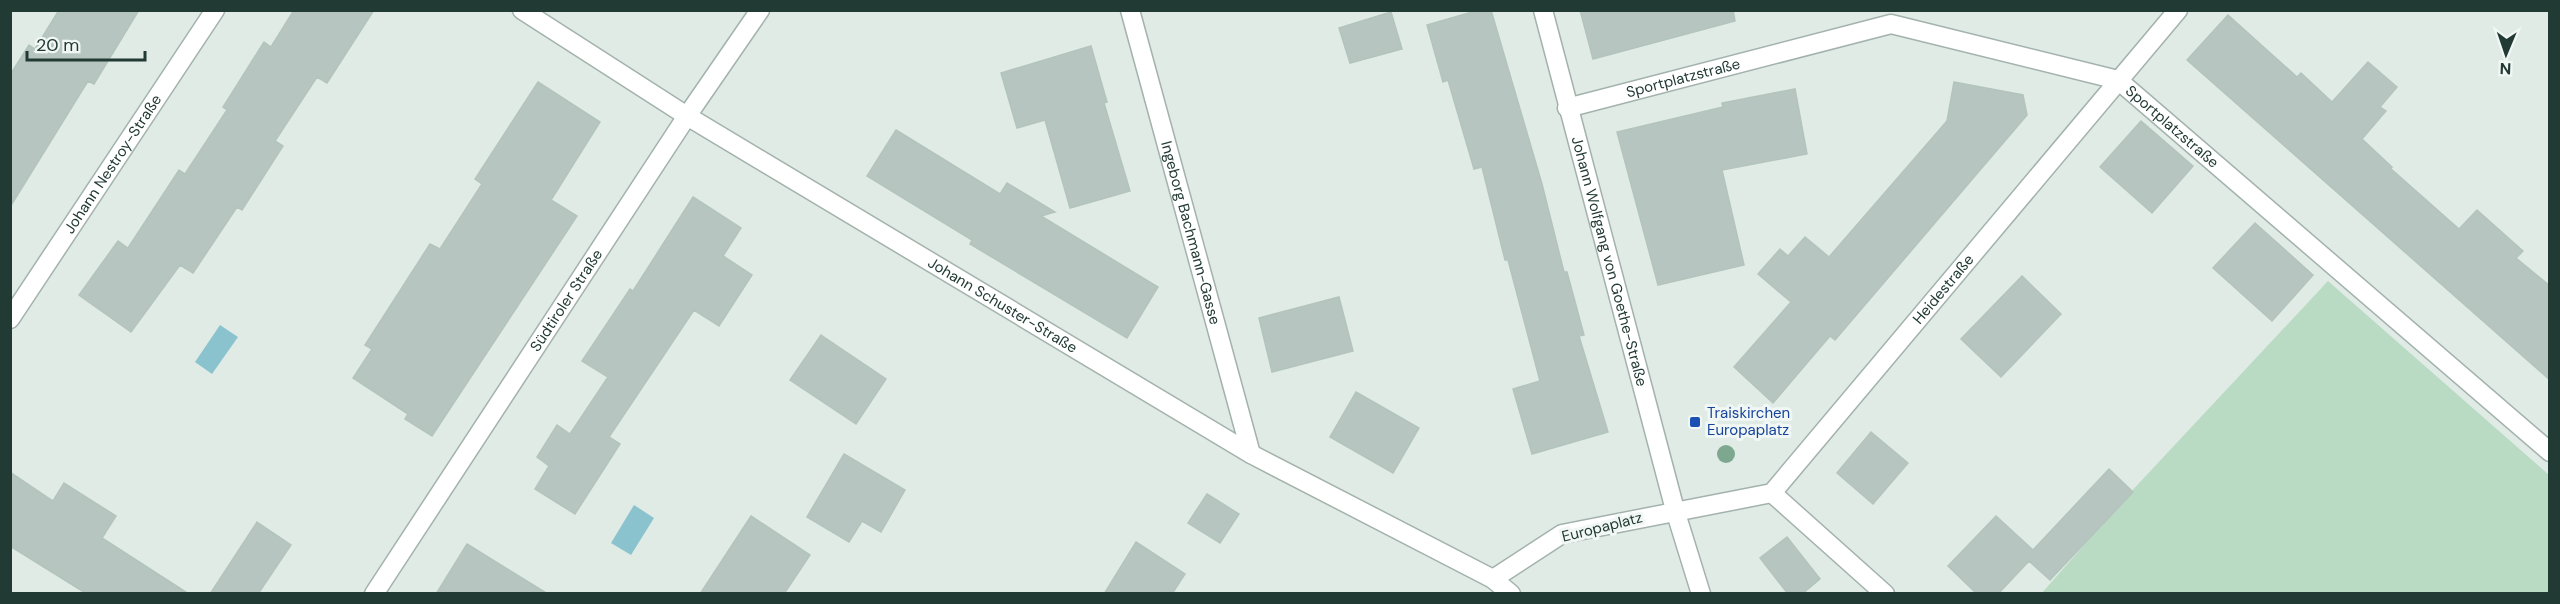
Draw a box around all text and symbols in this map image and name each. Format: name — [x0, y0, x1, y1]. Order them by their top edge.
scale bar — [27, 24, 146, 62]
north arrow — [2476, 24, 2536, 84]
text: 20 m — [36, 33, 79, 57]
street label: Sportplatzstraße — [1624, 54, 1742, 102]
text: N — [2499, 58, 2512, 79]
street label: Sportplatzstraße — [2121, 81, 2223, 172]
street label: Johann Nestroy-Straße — [59, 91, 166, 237]
street label: Johann Wolfgang von Goethe-Straße — [1567, 134, 1652, 389]
street label: Ingeborg Bachmann-Gasse — [1156, 139, 1225, 327]
street label: Südtiroler Straße — [525, 245, 607, 355]
street label: Heidestraße — [1908, 250, 1978, 328]
street label: Johann Schuster-Straße — [924, 253, 1081, 358]
place label: Traiskirchen Europaplatz — [1707, 403, 1790, 440]
marker: Traiskirchen Europaplatz — [1688, 415, 1702, 429]
street label: Europaplatz — [1560, 507, 1644, 547]

